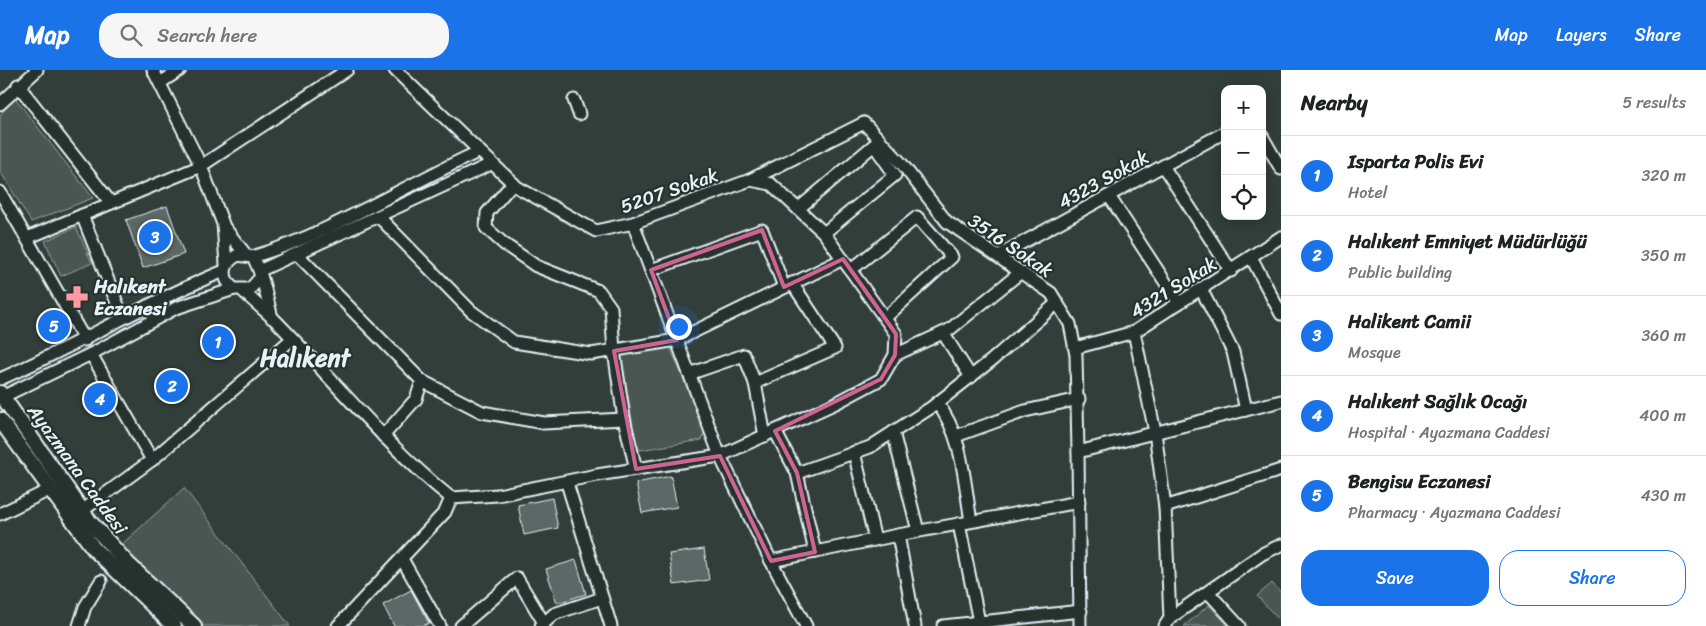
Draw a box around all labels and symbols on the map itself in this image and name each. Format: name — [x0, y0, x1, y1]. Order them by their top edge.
street label: 4323 Sokak — [1052, 141, 1155, 218]
street label: 5207 Sokak — [616, 158, 723, 223]
street label: 3516 Sokak — [961, 205, 1060, 286]
pin: 3 — [139, 218, 171, 256]
street label: 4321 Sokak — [1123, 248, 1223, 327]
place label: Halıkent Eczanesi — [93, 270, 167, 325]
pharmacy icon: Halıkent Eczanesi — [64, 284, 90, 310]
pin: 5 — [38, 307, 70, 345]
your location — [666, 314, 692, 340]
pin: 1 — [202, 323, 234, 361]
district label: Halıkent — [260, 337, 351, 379]
pin: 2 — [156, 367, 188, 405]
pin: 4 — [84, 380, 116, 418]
street label: Ayazmana Caddesi — [18, 396, 137, 542]

